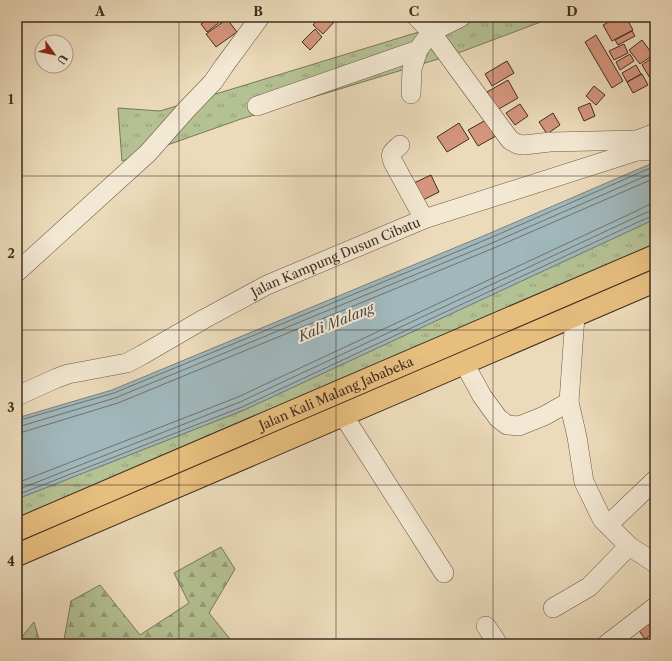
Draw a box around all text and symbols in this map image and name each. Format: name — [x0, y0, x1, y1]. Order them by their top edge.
text: A — [94, 3, 106, 19]
text: B — [253, 3, 263, 19]
text: C — [409, 3, 419, 19]
text: D — [566, 3, 578, 19]
north arrow — [34, 34, 74, 74]
text: U — [54, 52, 71, 67]
text: 1 — [8, 91, 14, 107]
street label: Jalan Kampung Dusun Cibatu — [246, 214, 423, 301]
text: 2 — [7, 245, 15, 261]
water label: Kali Malang — [295, 298, 378, 346]
street label: Jalan Kali Malang Jababeka — [254, 353, 416, 434]
text: 3 — [7, 399, 15, 415]
text: 4 — [7, 553, 15, 569]

